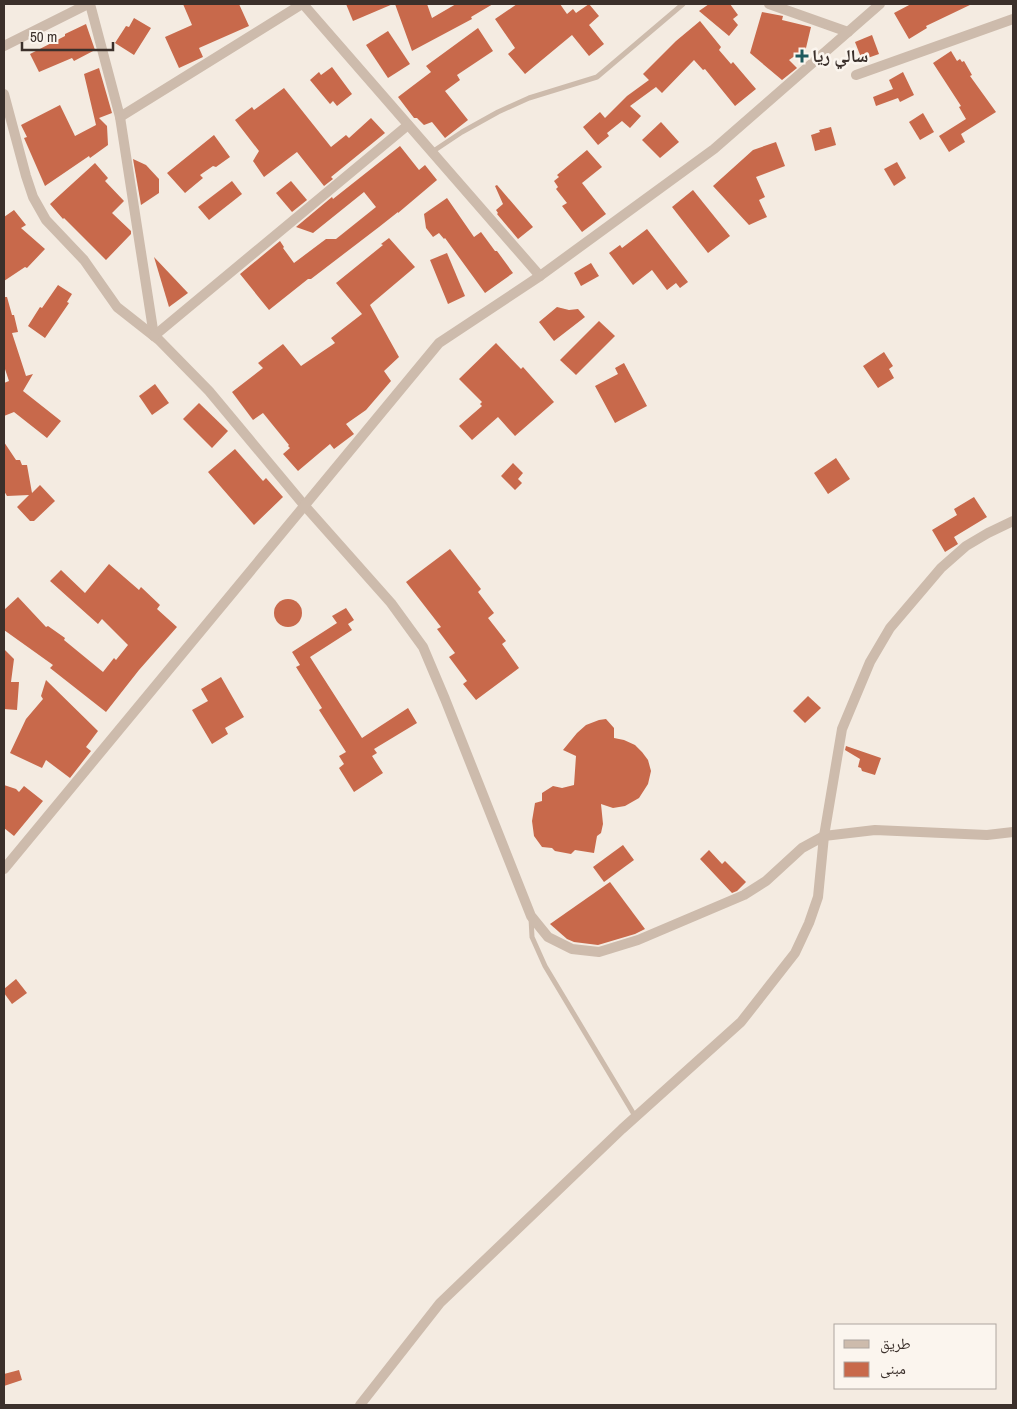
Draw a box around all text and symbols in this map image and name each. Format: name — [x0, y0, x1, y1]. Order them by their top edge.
scale bar — [22, 20, 114, 52]
text: 50 m — [30, 26, 57, 47]
place label: سالي ريا — [812, 43, 868, 70]
marker: سالي ريا — [796, 50, 808, 62]
legend — [834, 1324, 997, 1389]
text: طريق — [880, 1333, 911, 1354]
text: مبنى — [880, 1358, 906, 1379]

